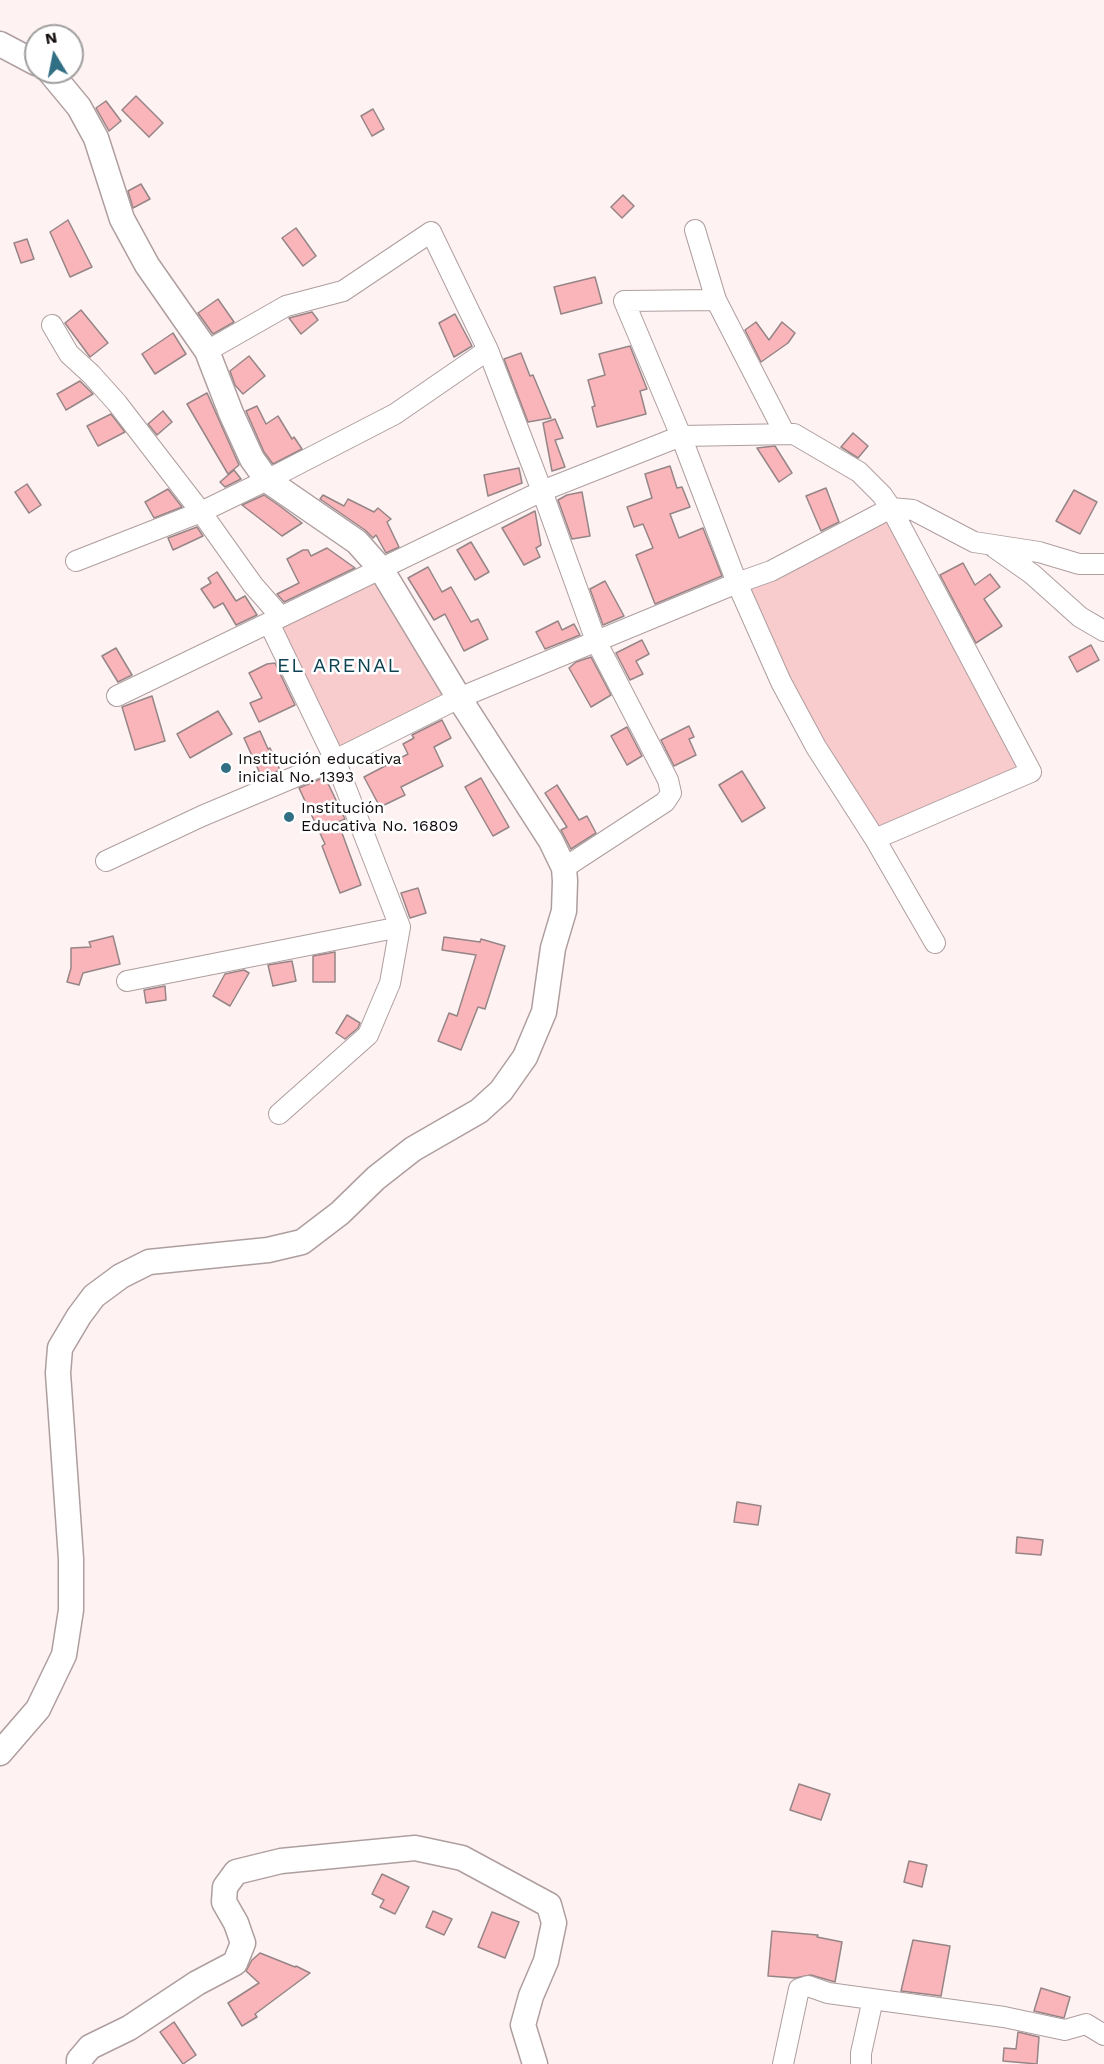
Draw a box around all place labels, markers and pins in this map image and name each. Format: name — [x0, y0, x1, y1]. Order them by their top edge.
place label: Institución educativa inicial No. 1393 — [238, 749, 402, 787]
marker: Institución educativa inicial No. 1393 — [219, 761, 233, 775]
place label: Institución Educativa No. 16809 — [301, 798, 458, 836]
marker: Institución Educativa No. 16809 — [282, 810, 296, 824]

